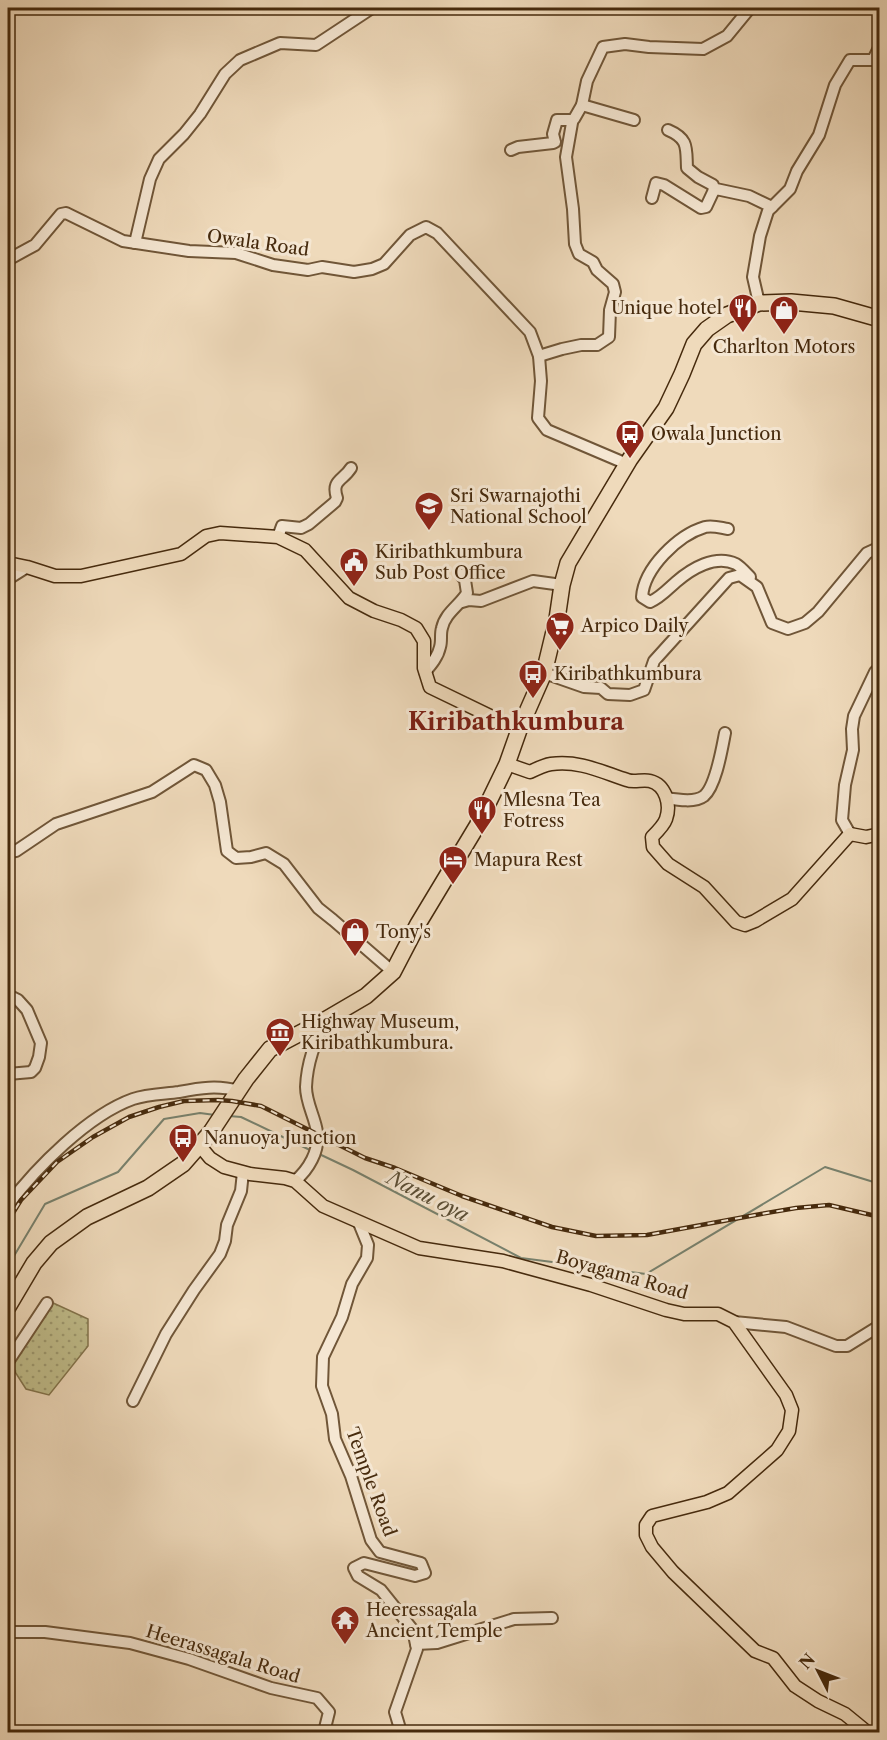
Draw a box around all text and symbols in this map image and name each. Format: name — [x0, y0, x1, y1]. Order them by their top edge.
street label: Owala Road — [206, 225, 310, 261]
restaurant icon: Unique hotel — [727, 292, 759, 334]
shop icon: Charlton Motors — [768, 294, 800, 336]
place label: Unique hotel — [611, 297, 722, 319]
place label: Charlton Motors — [713, 336, 855, 358]
bus stop icon: Owala Junction — [614, 418, 646, 460]
place label: Owala Junction — [651, 423, 781, 445]
place label: Sri Swarnajothi National School — [450, 485, 587, 528]
school or university icon: Sri Swarnajothi National School — [413, 490, 445, 532]
place label: Kiribathkumbura Sub Post Office — [375, 541, 523, 584]
public building icon: Kiribathkumbura Sub Post Office — [338, 546, 370, 588]
supermarket icon: Arpico Daily — [544, 610, 576, 652]
place label: Arpico Daily — [580, 615, 690, 637]
bus stop icon: Kiribathkumbura — [517, 658, 549, 700]
place label: Kiribathkumbura — [554, 663, 702, 685]
district label: Kiribathkumbura — [408, 707, 625, 736]
place label: Mlesna Tea Fotress — [503, 789, 601, 832]
restaurant icon: Mlesna Tea Fotress — [466, 794, 498, 836]
hotel icon: Mapura Rest — [437, 844, 469, 886]
place label: Mapura Rest — [474, 849, 583, 871]
shop icon: Tony's — [339, 916, 371, 958]
place label: Tony's — [376, 921, 431, 943]
place label: Highway Museum, Kiribathkumbura. — [301, 1011, 459, 1054]
museum icon: Highway Museum, Kiribathkumbura. — [264, 1016, 296, 1058]
bus stop icon: Nanuoya Junction — [167, 1122, 199, 1164]
place label: Nanuoya Junction — [204, 1127, 357, 1149]
water label: Nanu oya — [381, 1164, 473, 1227]
street label: Boyagama Road — [553, 1246, 691, 1304]
street label: Temple Road — [341, 1424, 401, 1540]
place label: Heeressagala Ancient Temple — [365, 1599, 503, 1642]
temple icon: Heeressagala Ancient Temple — [329, 1604, 361, 1646]
street label: Heerassagala Road — [143, 1620, 303, 1688]
north arrow — [788, 1641, 848, 1701]
text: N — [795, 1649, 819, 1673]

